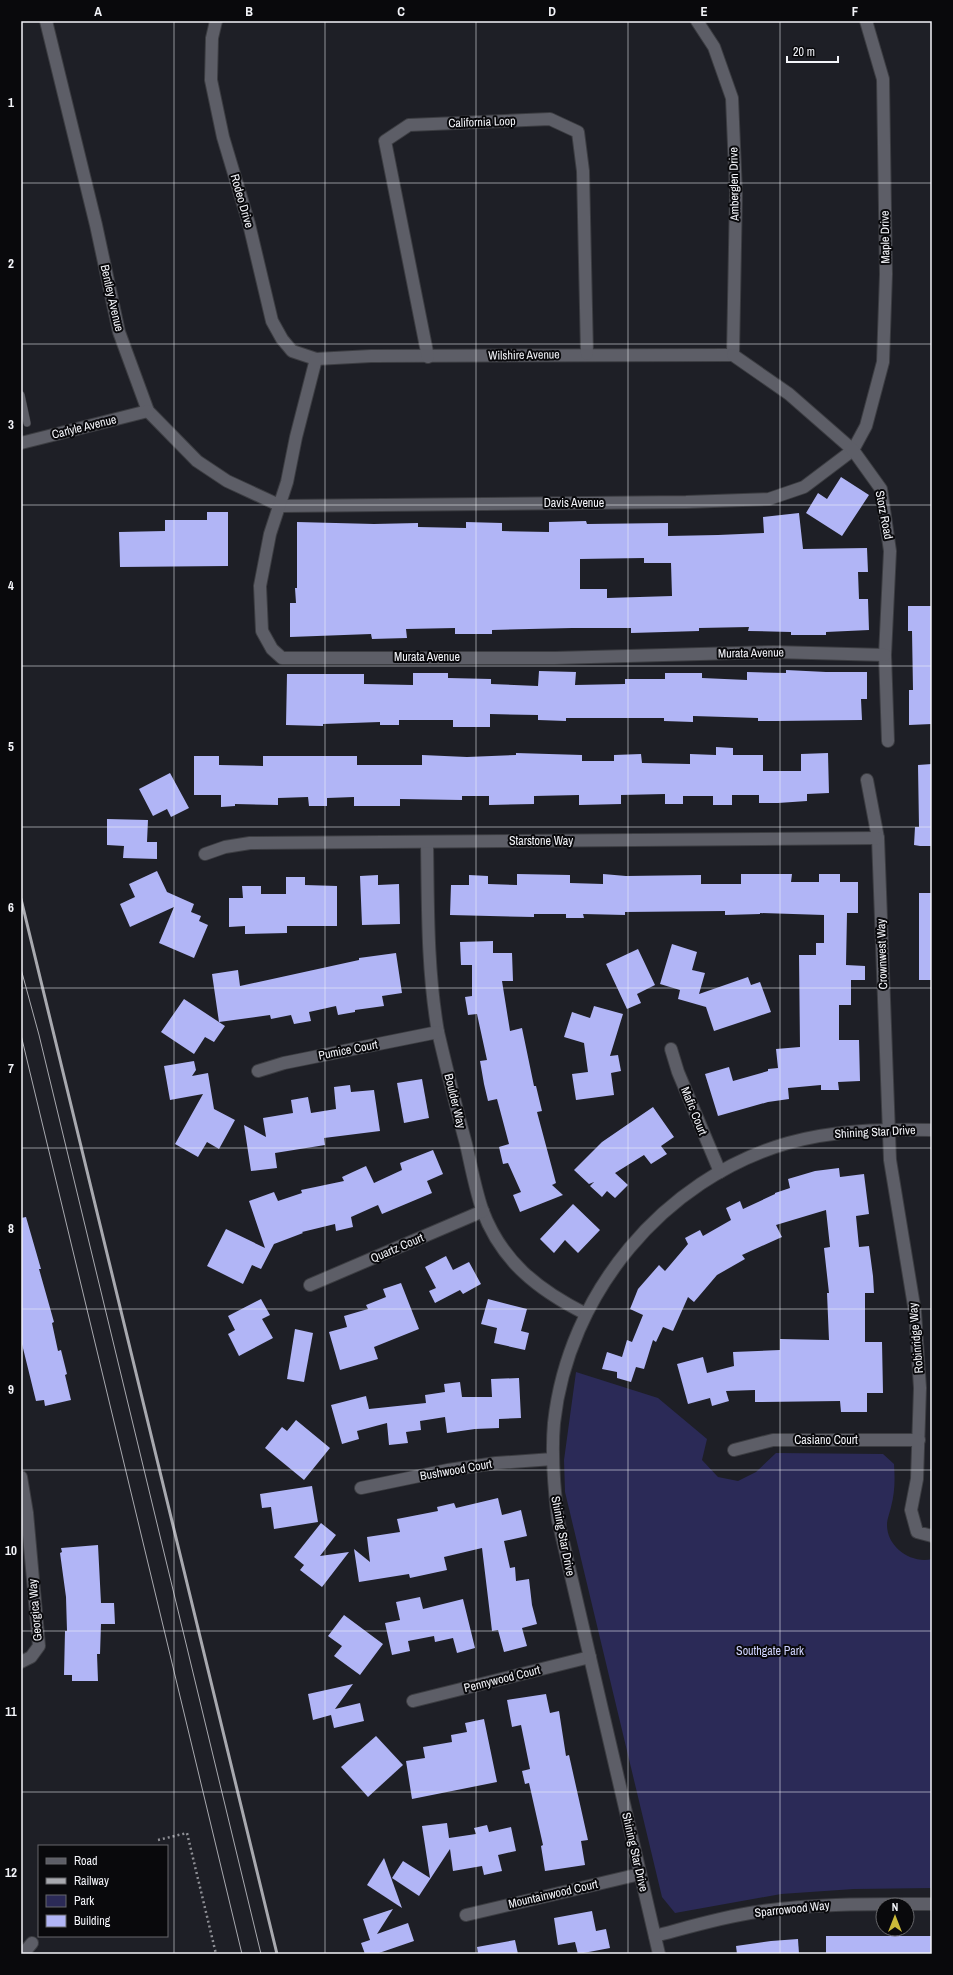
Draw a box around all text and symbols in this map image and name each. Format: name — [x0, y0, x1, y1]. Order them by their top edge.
text: A — [94, 3, 102, 20]
text: B — [245, 3, 253, 20]
text: C — [397, 3, 405, 20]
text: D — [548, 3, 556, 20]
text: E — [700, 3, 708, 20]
text: F — [852, 3, 859, 20]
scale bar — [787, 38, 838, 64]
text: 20 m — [793, 44, 815, 60]
text: 1 — [8, 94, 14, 111]
street label: California Loop — [448, 113, 516, 131]
street label: Amberglen Drive — [725, 147, 743, 222]
street label: Rodeo Drive — [227, 172, 257, 230]
street label: Maple Drive — [877, 210, 893, 264]
text: 2 — [8, 255, 14, 272]
street label: Bentley Avenue — [97, 263, 127, 333]
street label: Wilshire Avenue — [488, 346, 560, 364]
street label: Carlyle Avenue — [50, 411, 118, 443]
text: 3 — [8, 416, 14, 433]
street label: Storz Road — [871, 489, 897, 541]
street label: Davis Avenue — [544, 495, 604, 511]
text: 4 — [8, 577, 14, 594]
street label: Murata Avenue — [718, 644, 784, 662]
street label: Murata Avenue — [394, 649, 460, 665]
text: 5 — [8, 738, 14, 755]
street label: Starstone Way — [509, 833, 573, 849]
text: 6 — [8, 899, 14, 916]
street label: Crownwest Way — [873, 918, 891, 990]
street label: Pumice Court — [317, 1036, 379, 1064]
text: 7 — [8, 1060, 14, 1077]
street label: Boulder Way — [440, 1072, 470, 1130]
street label: Mafic Court — [677, 1084, 711, 1138]
street label: Shining Star Drive — [834, 1122, 916, 1142]
text: 8 — [8, 1220, 14, 1237]
street label: Quartz Court — [368, 1230, 426, 1266]
street label: Robinridge Way — [905, 1302, 927, 1374]
text: 9 — [8, 1381, 14, 1398]
street label: Casiano Court — [794, 1432, 858, 1448]
street label: Bushwood Court — [419, 1456, 493, 1484]
street label: Shining Star Drive — [547, 1495, 579, 1577]
text: 10 — [5, 1542, 17, 1559]
street label: Georgica Way — [24, 1578, 46, 1642]
park label: Southgate Park — [736, 1643, 804, 1659]
street label: Pennywood Court — [462, 1662, 542, 1696]
text: 11 — [5, 1703, 17, 1720]
street label: Shining Star Drive — [618, 1811, 652, 1893]
legend — [38, 1845, 168, 1937]
text: Road — [74, 1853, 98, 1869]
text: 12 — [5, 1864, 17, 1881]
text: Railway — [74, 1873, 109, 1889]
street label: Mountainwood Court — [507, 1876, 600, 1912]
text: Park — [74, 1893, 94, 1909]
street label: Sparrowood Way — [754, 1897, 830, 1921]
north arrow — [875, 1897, 915, 1937]
text: N — [892, 1900, 898, 1914]
text: Building — [74, 1913, 111, 1929]

